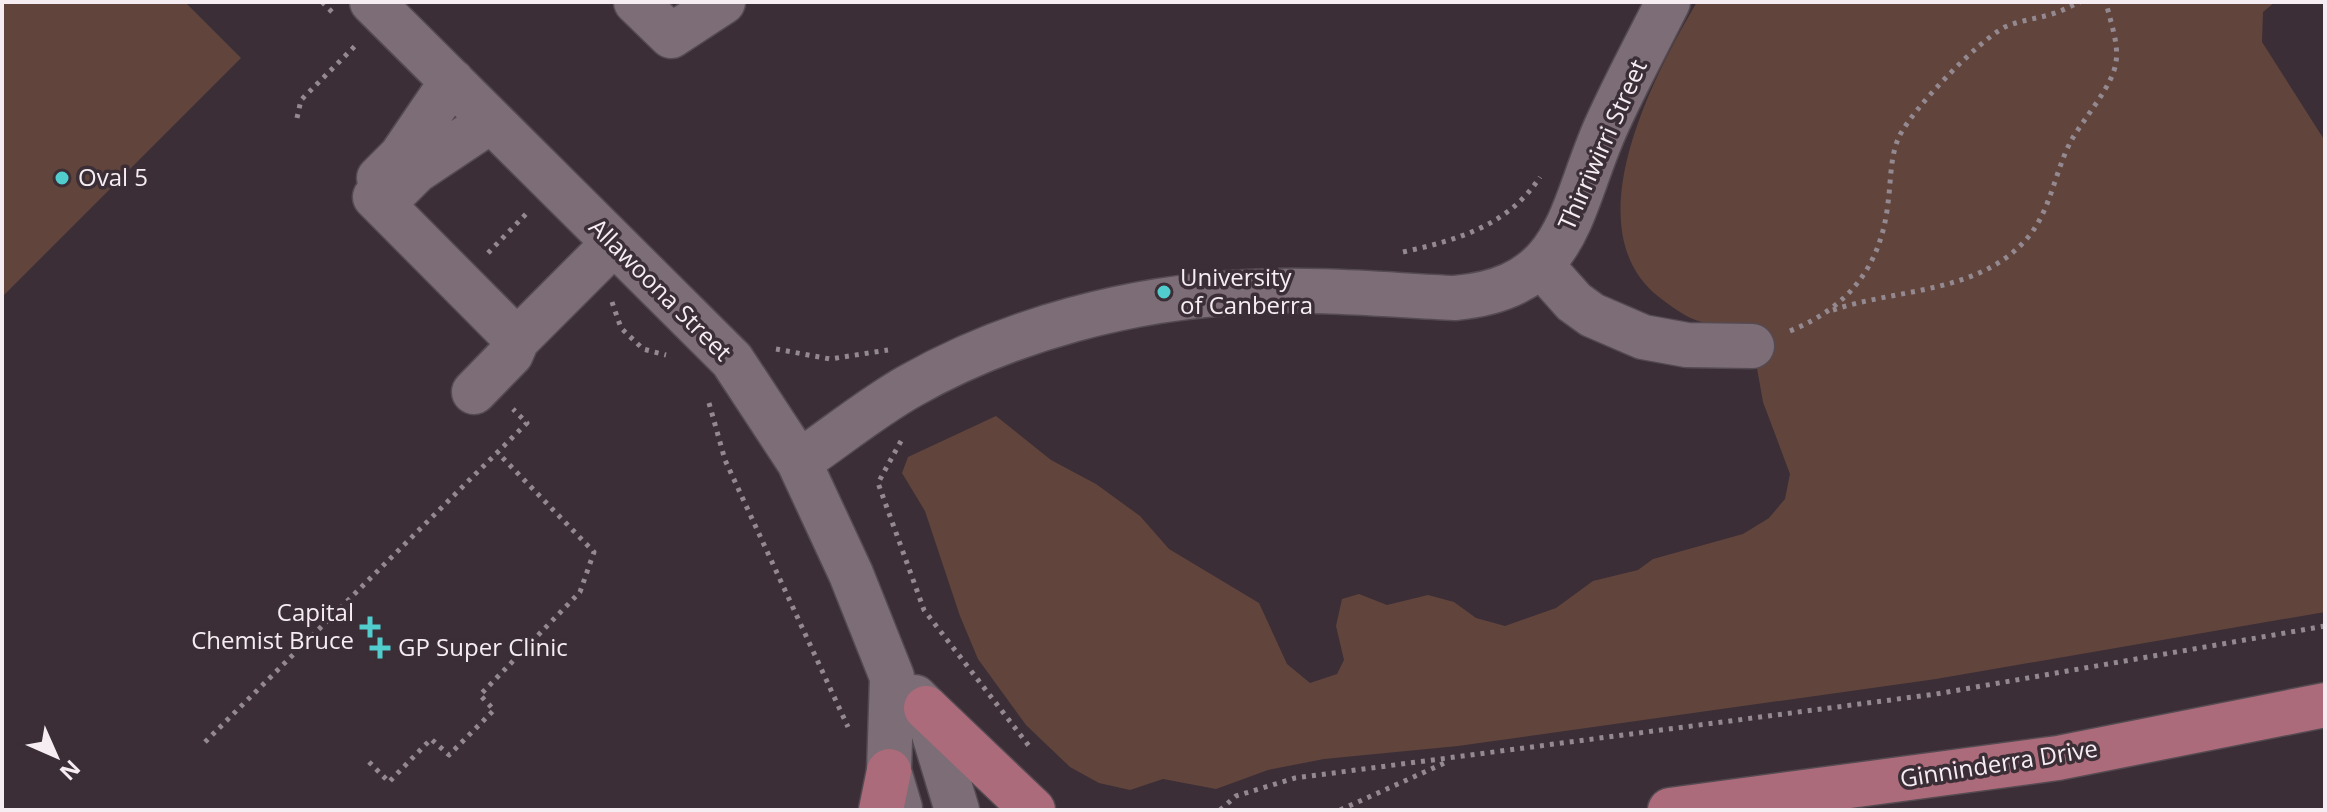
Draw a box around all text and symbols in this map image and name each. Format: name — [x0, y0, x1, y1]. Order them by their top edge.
street label: Thirriwirri Street — [1549, 54, 1654, 235]
place label: Oval 5 — [78, 160, 148, 193]
marker: Oval 5 — [53, 169, 71, 187]
street label: Allawoona Street — [582, 210, 740, 368]
place label: University of Canberra — [1180, 260, 1313, 321]
marker: University of Canberra — [1155, 283, 1173, 301]
place label: Capital Chemist Bruce — [191, 595, 354, 656]
marker: Capital Chemist Bruce — [361, 618, 379, 636]
place label: GP Super Clinic — [398, 630, 568, 663]
marker: GP Super Clinic — [369, 637, 391, 659]
north arrow — [16, 716, 96, 796]
street label: Ginninderra Drive — [1898, 731, 2100, 794]
text: N — [54, 754, 88, 788]

